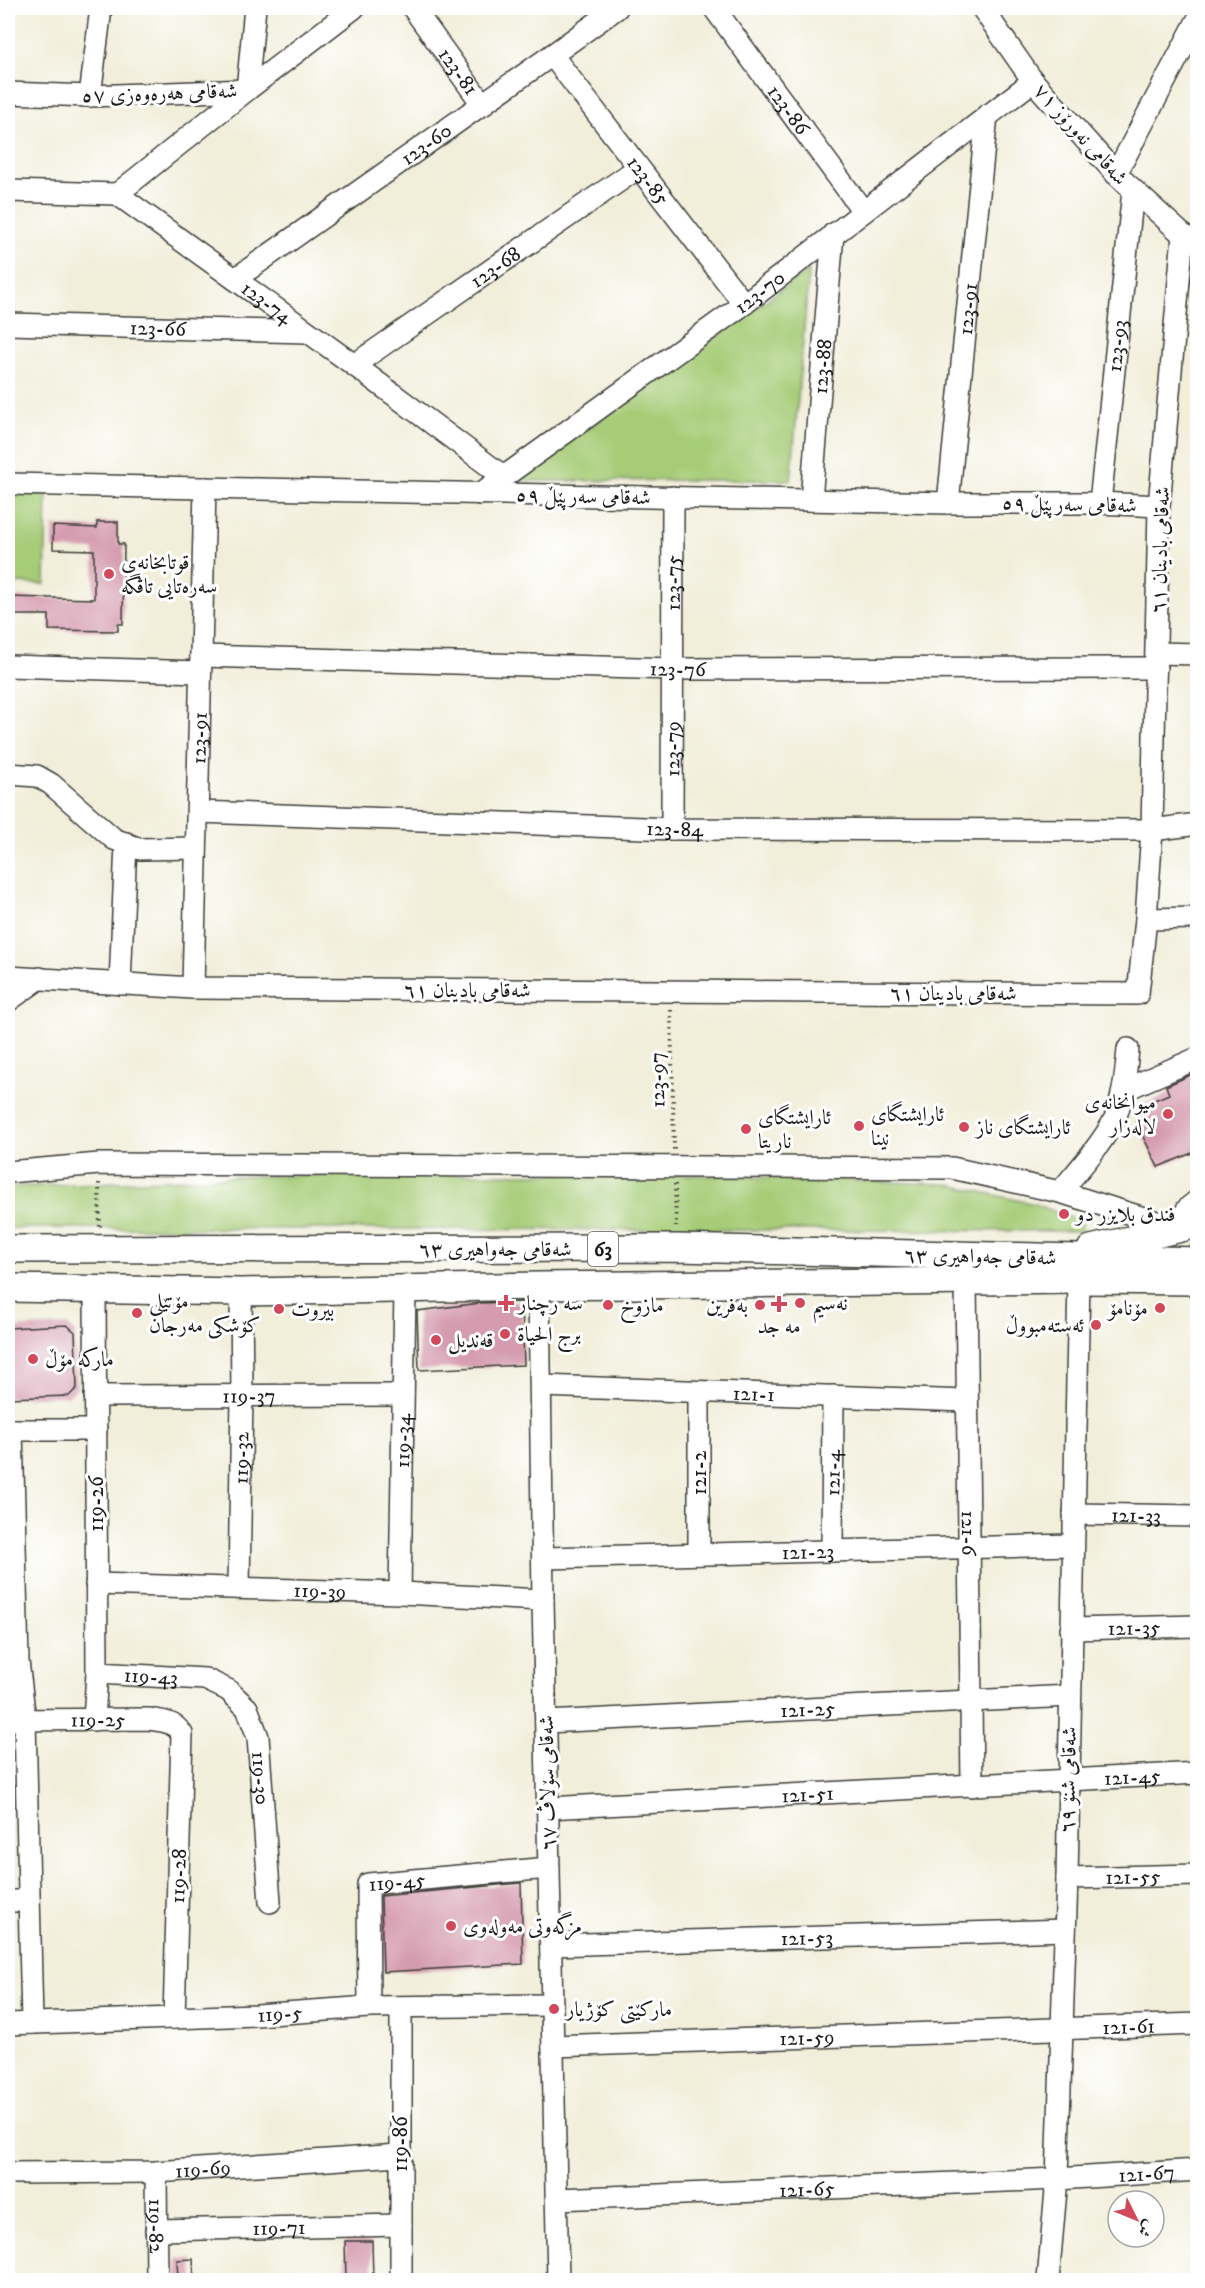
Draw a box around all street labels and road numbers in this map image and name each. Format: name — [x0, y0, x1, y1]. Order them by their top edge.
street label: 123-81 — [432, 43, 484, 101]
street label: شەقامی هەرەوەزی ٥٧ — [80, 78, 238, 110]
street label: شەقامی نەورۆز ٧١ — [1028, 78, 1133, 191]
street label: 123-86 — [761, 80, 815, 141]
street label: 123-60 — [396, 118, 457, 172]
street label: 123-85 — [620, 151, 675, 211]
street label: 123-68 — [466, 241, 526, 294]
street label: 123-70 — [730, 265, 791, 320]
street label: 123-74 — [236, 276, 298, 331]
street label: 123-91 — [953, 282, 984, 337]
street label: 123-66 — [129, 315, 187, 343]
street label: 123-93 — [1102, 318, 1133, 374]
street label: 123-88 — [808, 338, 838, 395]
street label: شەقامی سەرپێڵ ٥٩ — [515, 483, 651, 512]
street label: شەقامی بادینان ٦١ — [1146, 486, 1176, 614]
street label: شەقامی سەرپێڵ ٥٩ — [1001, 491, 1137, 520]
street label: 123-75 — [661, 555, 687, 611]
street label: 123-76 — [649, 656, 707, 683]
street label: 123-91 — [186, 712, 214, 765]
street label: 123-79 — [660, 721, 686, 777]
street label: 123-84 — [646, 816, 704, 843]
street label: شەقامی بادینان ٦١ — [403, 978, 531, 1004]
street label: شەقامی بادینان ٦١ — [889, 981, 1017, 1007]
street label: 123-97 — [645, 1052, 671, 1108]
road number: 63 — [588, 1232, 618, 1266]
street label: شەقامی جەواهیری ٦٣ — [418, 1237, 572, 1263]
street label: شەقامی جەواهیری ٦٣ — [903, 1243, 1057, 1271]
street label: 121-1 — [732, 1381, 775, 1408]
street label: 119-37 — [222, 1383, 276, 1410]
street label: 119-34 — [390, 1413, 417, 1468]
street label: 119-32 — [229, 1431, 255, 1485]
street label: 121-4 — [820, 1449, 847, 1496]
street label: 121-2 — [687, 1450, 713, 1495]
street label: 119-26 — [84, 1475, 110, 1532]
street label: 121-33 — [1111, 1503, 1161, 1529]
street label: 121-6 — [955, 1510, 981, 1557]
street label: 121-23 — [781, 1539, 834, 1566]
street label: 119-39 — [293, 1578, 347, 1605]
street label: 121-35 — [1107, 1615, 1161, 1642]
street label: 119-43 — [123, 1663, 179, 1691]
street label: 121-25 — [780, 1696, 836, 1724]
street label: 119-25 — [70, 1707, 126, 1734]
street label: شەقامی سۆلاڤ ٦٧ — [534, 1715, 562, 1851]
street label: شەقامی شنۆ ٦٩ — [1055, 1726, 1083, 1834]
street label: 119-30 — [245, 1750, 275, 1806]
street label: 121-45 — [1103, 1763, 1161, 1792]
street label: 121-51 — [781, 1781, 835, 1809]
street label: 119-28 — [165, 1848, 193, 1904]
street label: 121-55 — [1105, 1864, 1161, 1891]
street label: 119-45 — [368, 1867, 426, 1898]
street label: 121-53 — [780, 1925, 834, 1952]
street label: 119-5 — [257, 2000, 303, 2029]
street label: 121-61 — [1102, 2013, 1156, 2041]
street label: 121-59 — [779, 2024, 835, 2052]
street label: 119-86 — [388, 2115, 414, 2172]
street label: 119-69 — [174, 2155, 232, 2185]
street label: 121-67 — [1118, 2160, 1175, 2189]
street label: 121-65 — [778, 2176, 835, 2204]
street label: 119-82 — [142, 2198, 169, 2254]
street label: 119-71 — [252, 2215, 306, 2242]

